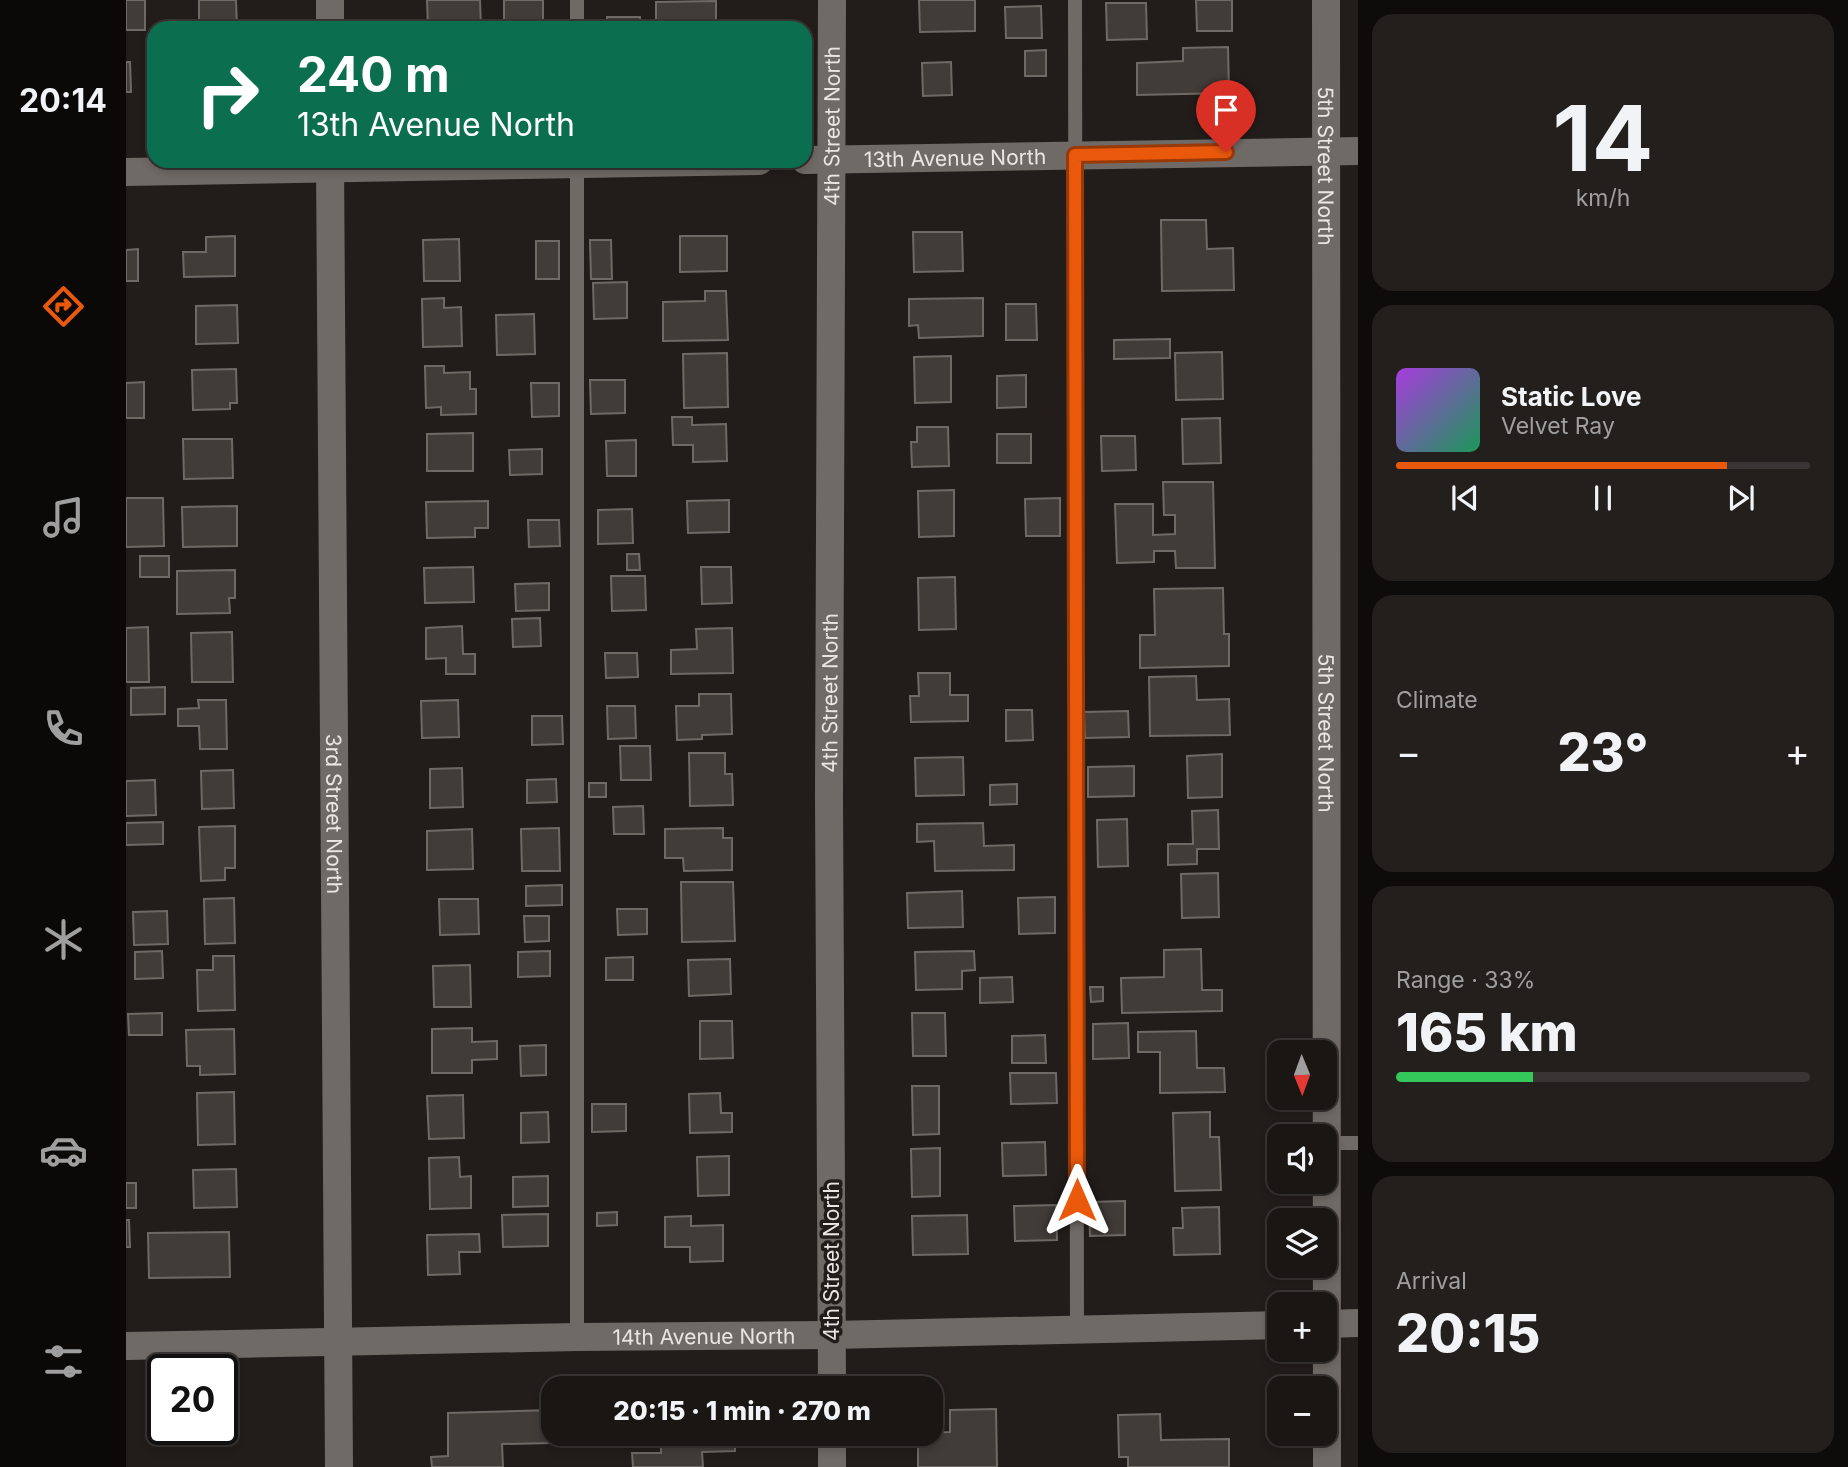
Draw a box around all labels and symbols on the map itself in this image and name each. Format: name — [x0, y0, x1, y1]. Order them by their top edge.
street label: 4th Street North — [819, 46, 844, 206]
pin — [1196, 80, 1256, 152]
street label: 5th Street North — [1314, 86, 1339, 246]
street label: 13th Avenue North — [864, 144, 1046, 172]
street label: 4th Street North — [817, 613, 842, 773]
street label: 5th Street North — [1314, 653, 1339, 813]
street label: 3rd Street North — [321, 734, 348, 894]
north arrow — [1267, 1040, 1337, 1110]
position arrow — [1040, 1163, 1114, 1237]
street label: 4th Street North — [819, 1181, 844, 1341]
street label: 14th Avenue North — [612, 1323, 796, 1349]
speed limit sign: 20 — [147, 1354, 238, 1445]

